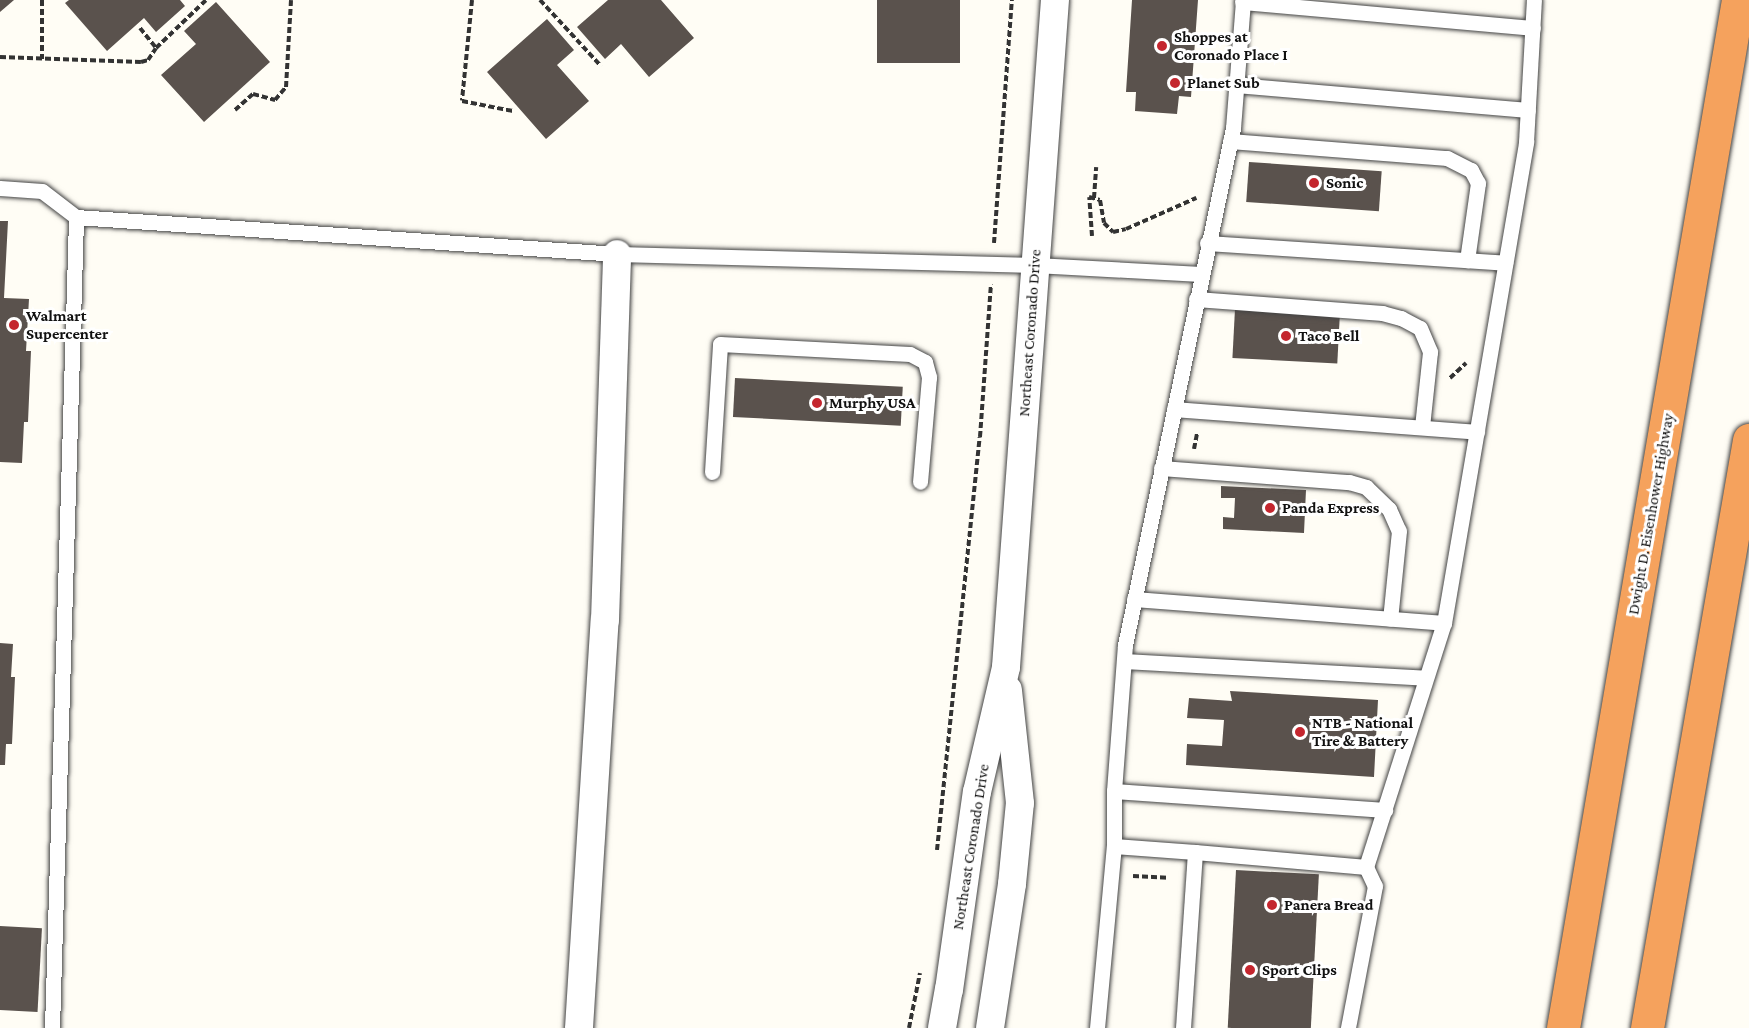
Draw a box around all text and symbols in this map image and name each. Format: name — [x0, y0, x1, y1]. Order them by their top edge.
place label: Shoppes at Coronado Place I — [1174, 27, 1288, 65]
marker: Shoppes at Coronado Place I — [1155, 39, 1169, 53]
place label: Planet Sub — [1187, 73, 1260, 93]
marker: Planet Sub — [1168, 76, 1182, 90]
place label: Sonic — [1326, 173, 1363, 193]
marker: Sonic — [1307, 176, 1321, 190]
street label: Northeast Coronado Drive — [1015, 249, 1045, 417]
place label: Walmart Supercenter — [26, 306, 108, 344]
marker: Walmart Supercenter — [7, 318, 21, 332]
place label: Taco Bell — [1298, 326, 1359, 346]
marker: Taco Bell — [1279, 329, 1293, 343]
place label: Murphy USA — [829, 393, 916, 413]
marker: Murphy USA — [810, 396, 824, 410]
street label: Dwight D. Eisenhower Highway — [1624, 412, 1678, 616]
place label: Panda Express — [1282, 498, 1379, 518]
marker: Panda Express — [1263, 501, 1277, 515]
place label: NTB - National Tire & Battery — [1312, 713, 1413, 751]
marker: NTB - National Tire & Battery — [1293, 725, 1307, 739]
street label: Northeast Coronado Drive — [948, 763, 994, 931]
place label: Panera Bread — [1284, 895, 1373, 915]
marker: Panera Bread — [1265, 898, 1279, 912]
place label: Sport Clips — [1262, 960, 1337, 980]
marker: Sport Clips — [1243, 963, 1257, 977]

